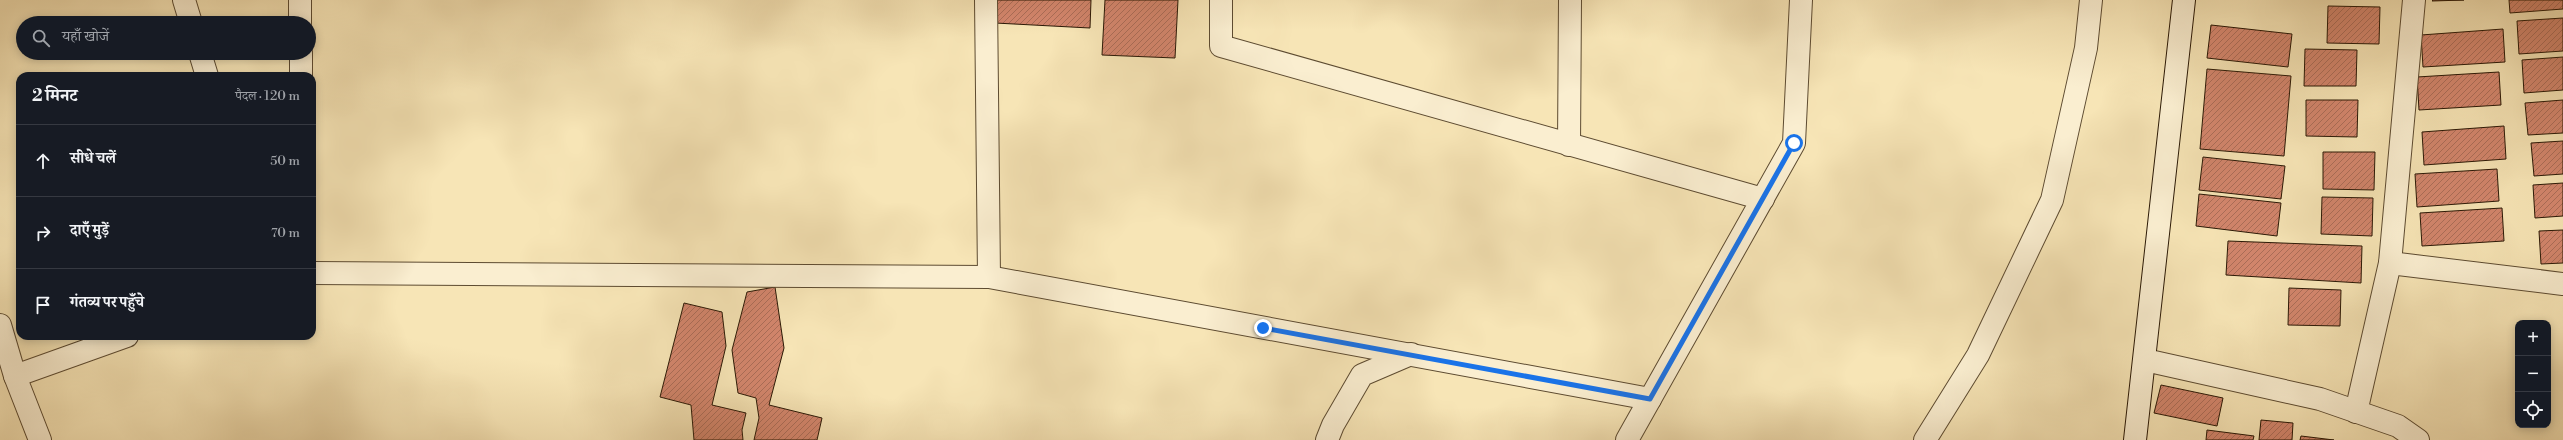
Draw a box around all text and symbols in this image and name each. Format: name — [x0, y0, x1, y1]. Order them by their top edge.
search box — [16, 16, 316, 60]
icon: search — [30, 27, 52, 49]
text: यहाँ खोजें — [62, 27, 109, 46]
text: 2 मिनट — [32, 85, 78, 107]
text: पैदल · 120 m — [235, 88, 300, 104]
route start — [1785, 134, 1803, 152]
text: सीधे चलें — [70, 149, 116, 168]
icon: ahead — [32, 150, 54, 172]
text: 50 m — [270, 153, 300, 169]
text: दाएँ मुड़ें — [70, 221, 109, 240]
icon: right — [32, 222, 54, 244]
text: 70 m — [271, 225, 300, 241]
text: गंतव्य पर पहुँचे — [70, 293, 144, 312]
icon: arrive — [32, 294, 54, 316]
route end — [1254, 319, 1272, 337]
map controls — [2515, 320, 2551, 428]
button: + — [2515, 320, 2551, 356]
button: − — [2515, 356, 2551, 392]
button: locate — [2515, 392, 2551, 428]

